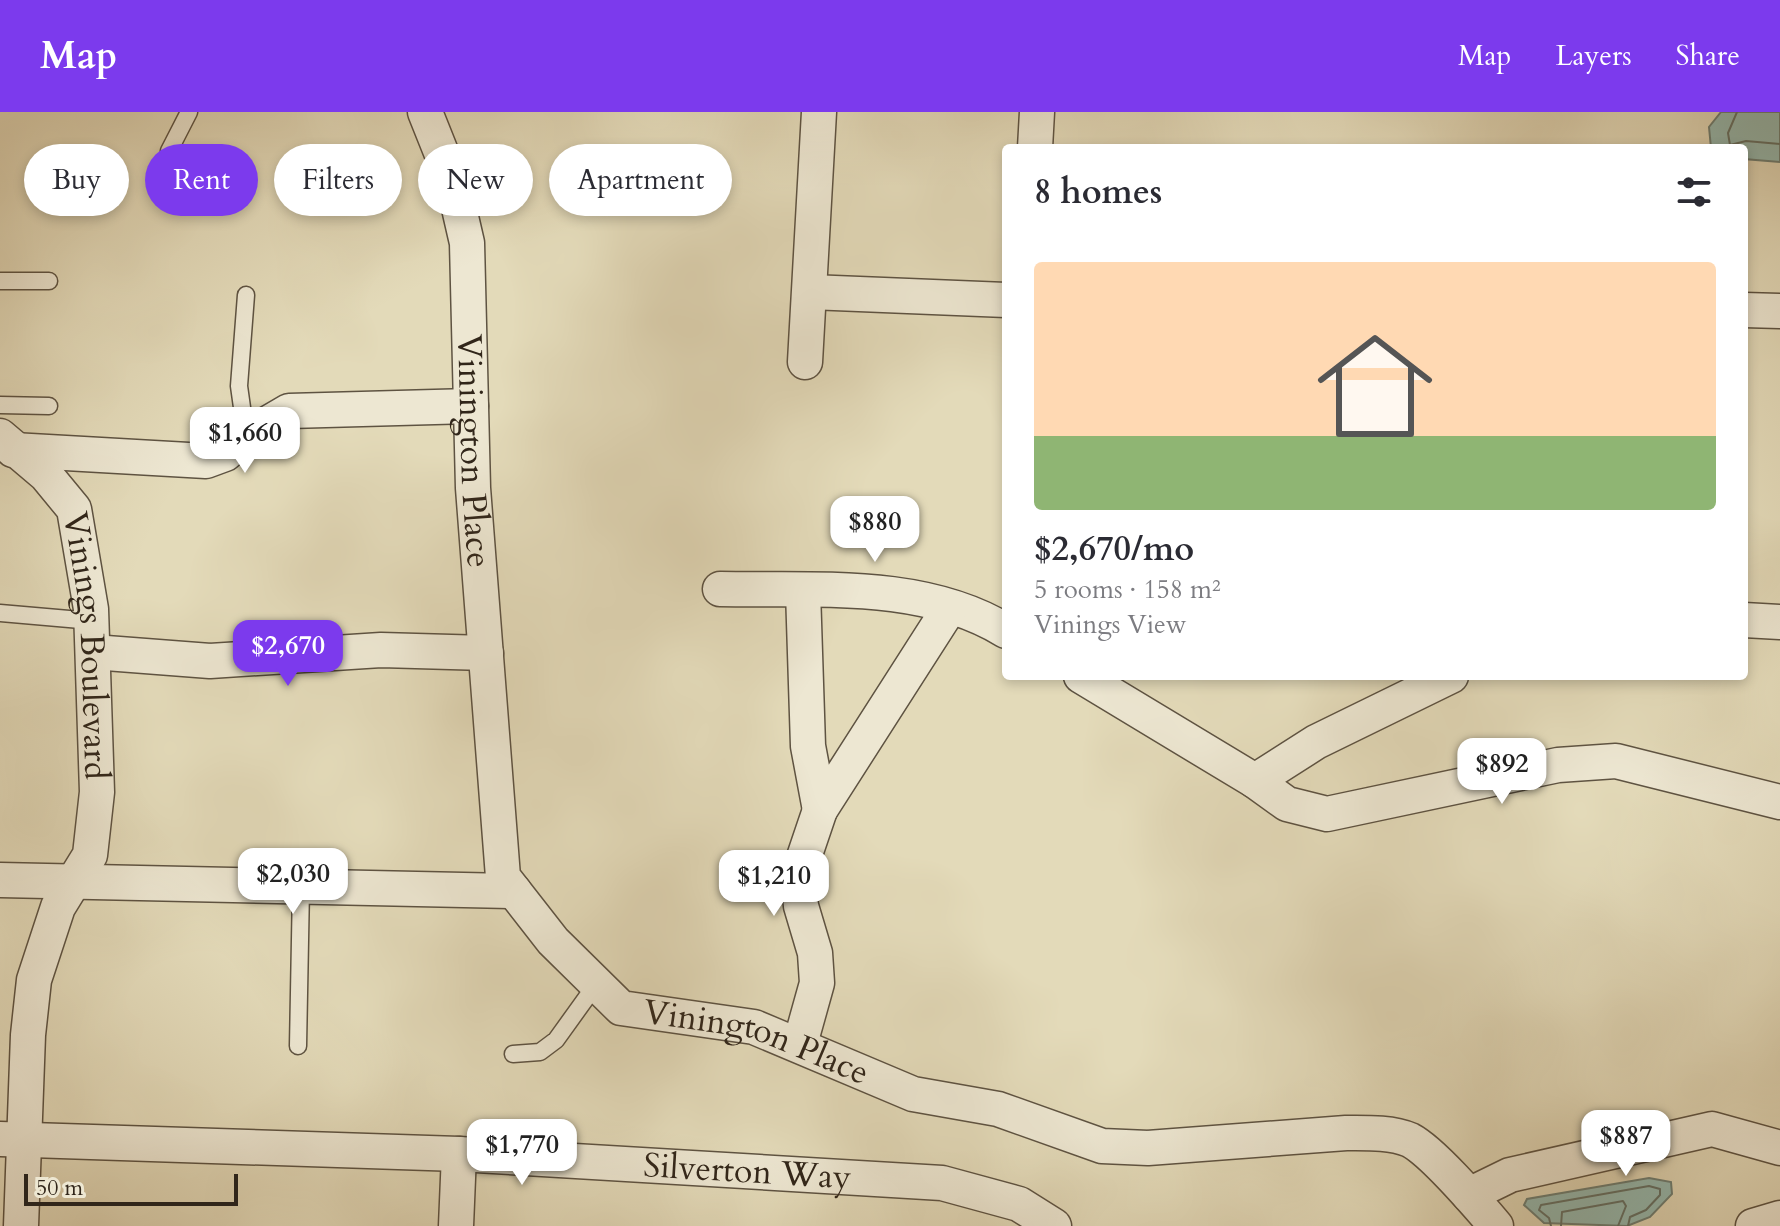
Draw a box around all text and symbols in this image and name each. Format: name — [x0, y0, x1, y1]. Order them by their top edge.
text: Map — [40, 30, 117, 82]
text: Map — [1458, 37, 1511, 75]
text: Layers — [1555, 37, 1632, 75]
text: Share — [1676, 37, 1740, 75]
chip: Buy — [24, 144, 129, 216]
chip: Rent — [145, 144, 258, 216]
chip: Filters — [274, 144, 402, 216]
chip: New — [418, 144, 533, 216]
chip: Apartment — [549, 144, 732, 216]
text: 8 homes — [1034, 169, 1162, 215]
icon: filters — [1672, 170, 1716, 214]
icon: home — [1303, 314, 1447, 458]
street label: Vinington Place — [446, 333, 502, 569]
pin: $1,660 — [180, 407, 310, 475]
text: $1,660 — [208, 415, 282, 450]
pin: $880 — [828, 496, 922, 564]
text: $880 — [848, 504, 902, 539]
street label: Vinings Boulevard — [52, 508, 120, 780]
text: $2,670/mo — [1034, 526, 1194, 572]
text: 5 rooms · 158 m² — [1034, 572, 1221, 607]
text: Vinings View — [1034, 607, 1187, 642]
pin: $2,670 — [223, 620, 353, 688]
text: $2,670 — [251, 628, 325, 663]
pin: $892 — [1455, 738, 1549, 806]
text: $892 — [1475, 746, 1529, 781]
pin: $2,030 — [228, 848, 358, 916]
pin: $1,210 — [709, 850, 839, 918]
text: $2,030 — [256, 856, 330, 891]
text: $1,210 — [737, 858, 811, 893]
street label: Vinington Place — [641, 989, 876, 1096]
pin: $887 — [1579, 1110, 1673, 1178]
text: $887 — [1599, 1118, 1653, 1153]
pin: $1,770 — [457, 1119, 587, 1187]
text: $1,770 — [485, 1127, 559, 1162]
street label: Silverton Way — [642, 1142, 853, 1201]
scale bar — [24, 1170, 238, 1206]
text: 50 m — [36, 1173, 83, 1203]

